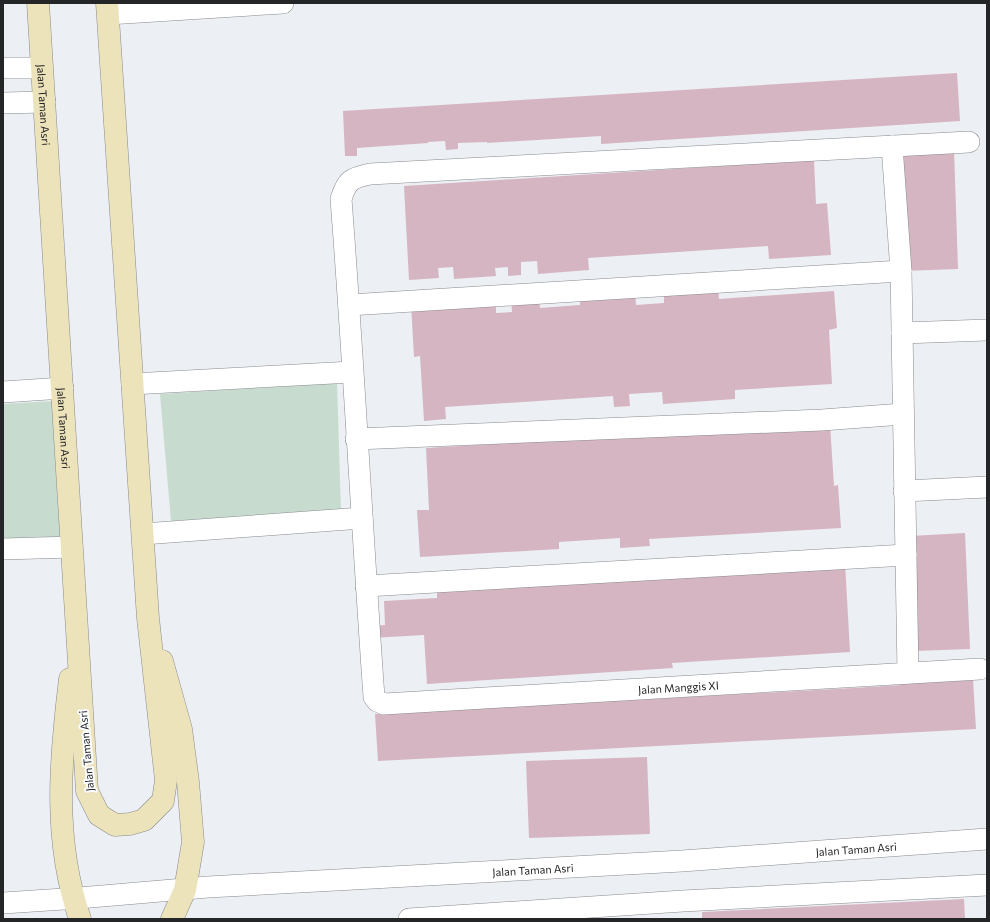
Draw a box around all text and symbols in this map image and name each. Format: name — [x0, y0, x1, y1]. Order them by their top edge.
street label: Jalan Taman Asri — [34, 64, 53, 146]
street label: Jalan Taman Asri — [54, 387, 73, 469]
street label: Jalan Manggis XI — [638, 678, 719, 697]
street label: Jalan Taman Asri — [76, 710, 97, 792]
street label: Jalan Taman Asri — [815, 839, 897, 859]
street label: Jalan Taman Asri — [492, 860, 574, 879]

